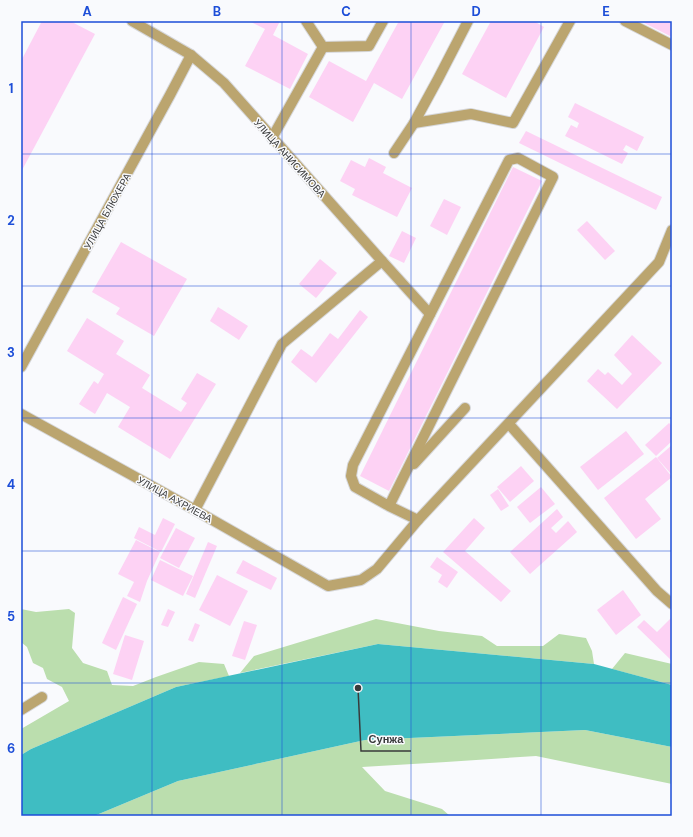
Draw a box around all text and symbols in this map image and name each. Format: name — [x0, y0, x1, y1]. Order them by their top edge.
text: A — [82, 3, 92, 20]
text: B — [213, 3, 221, 20]
text: C — [341, 3, 351, 20]
text: D — [471, 3, 481, 20]
text: E — [602, 3, 610, 20]
text: 1 — [9, 80, 13, 97]
street label: УЛИЦА АНИСИМОВА — [251, 116, 329, 200]
street label: УЛИЦА БЛЮХЕРА — [81, 171, 134, 252]
text: 2 — [7, 212, 15, 229]
text: 3 — [7, 344, 15, 361]
street label: УЛИЦА АХРИЕВА — [135, 474, 215, 525]
text: 4 — [7, 476, 15, 493]
text: 5 — [7, 608, 15, 625]
callout: Сунжа — [361, 728, 411, 751]
text: Сунжа — [369, 732, 404, 746]
text: 6 — [7, 740, 15, 757]

